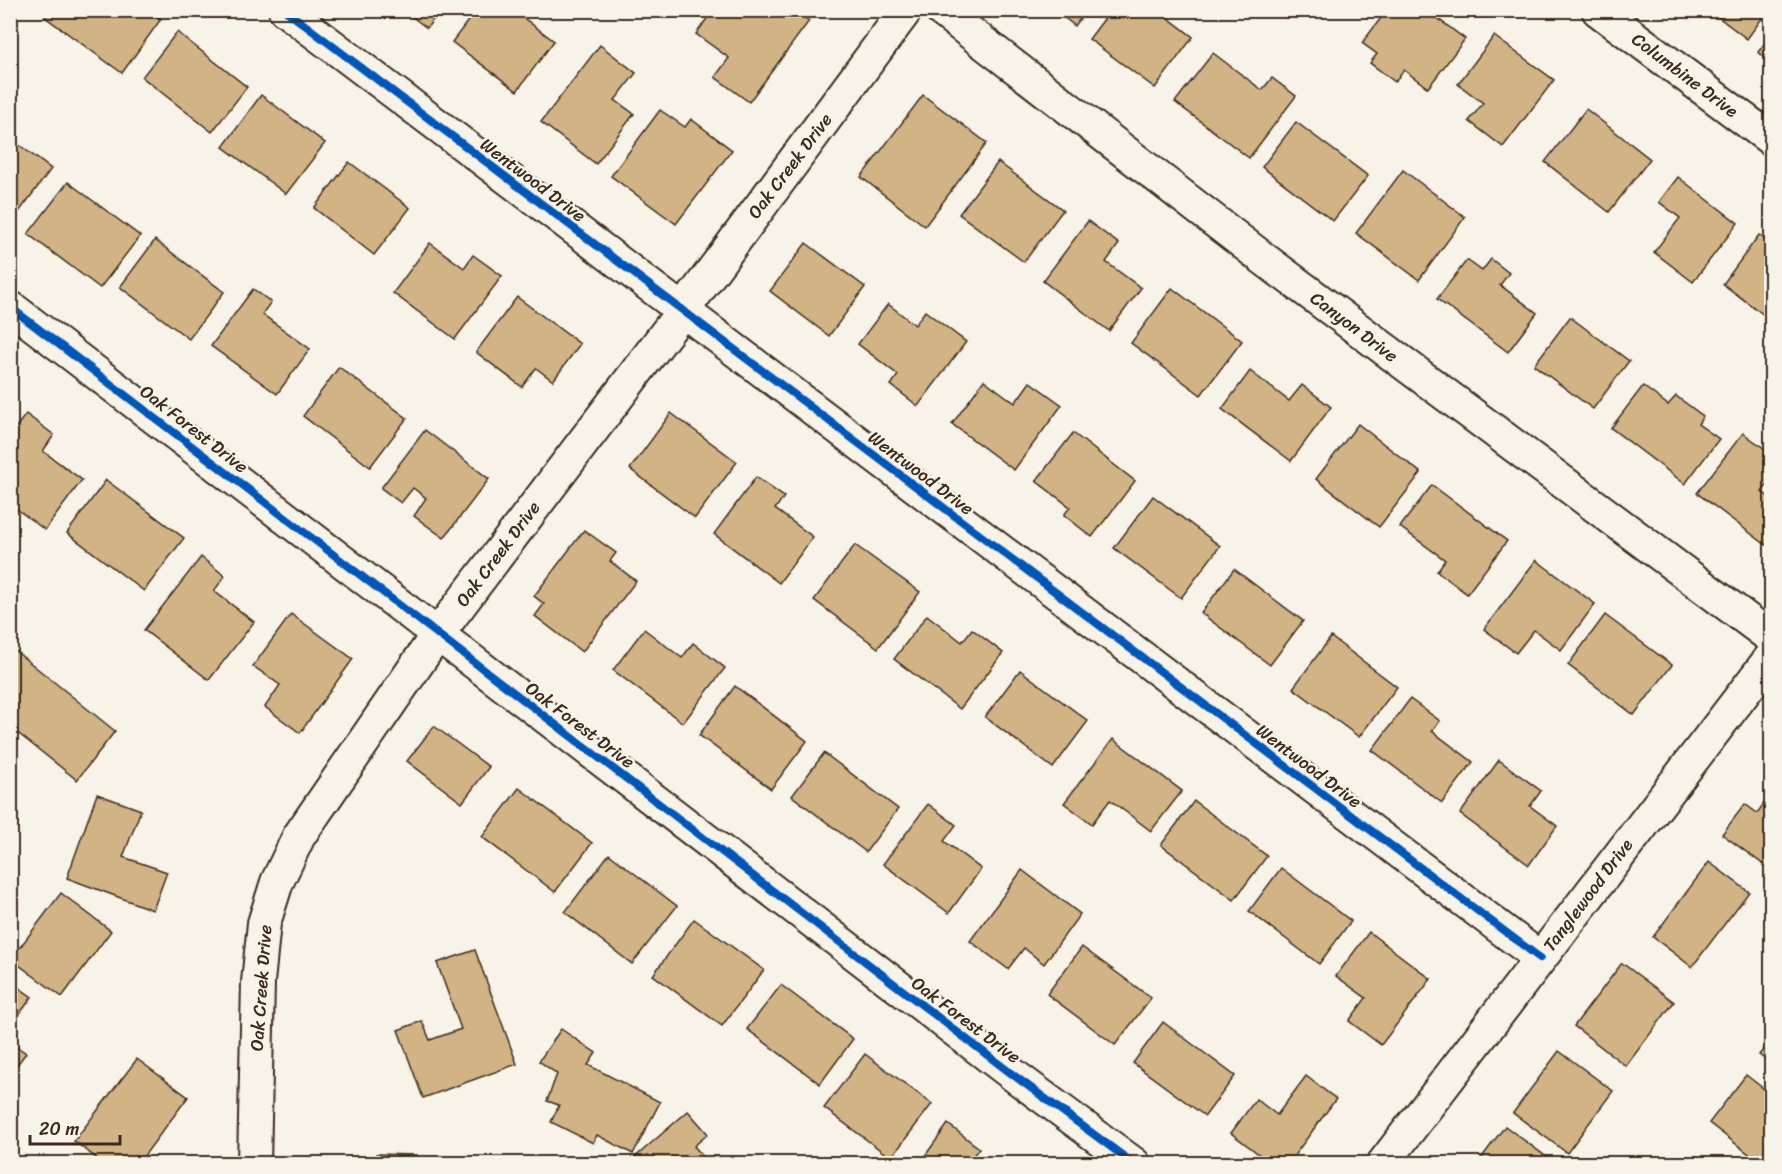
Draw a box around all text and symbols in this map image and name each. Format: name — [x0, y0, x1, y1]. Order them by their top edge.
street label: Columbine Drive — [1625, 24, 1746, 126]
street label: Oak Creek Drive — [739, 106, 841, 226]
street label: Wentwood Drive — [473, 129, 593, 231]
street label: Canyon Drive — [1303, 283, 1405, 371]
street label: Oak Forest Drive — [133, 376, 255, 482]
street label: Wentwood Drive — [861, 422, 981, 524]
street label: Oak Creek Drive — [447, 494, 549, 614]
street label: Oak Forest Drive — [518, 673, 642, 777]
street label: Wentwood Drive — [1249, 715, 1369, 817]
street label: Tanglewood Drive — [1534, 831, 1642, 959]
street label: Oak Creek Drive — [241, 924, 281, 1052]
street label: Oak Forest Drive — [904, 968, 1028, 1072]
scale bar — [30, 1108, 120, 1146]
text: 20 m — [39, 1113, 79, 1145]

